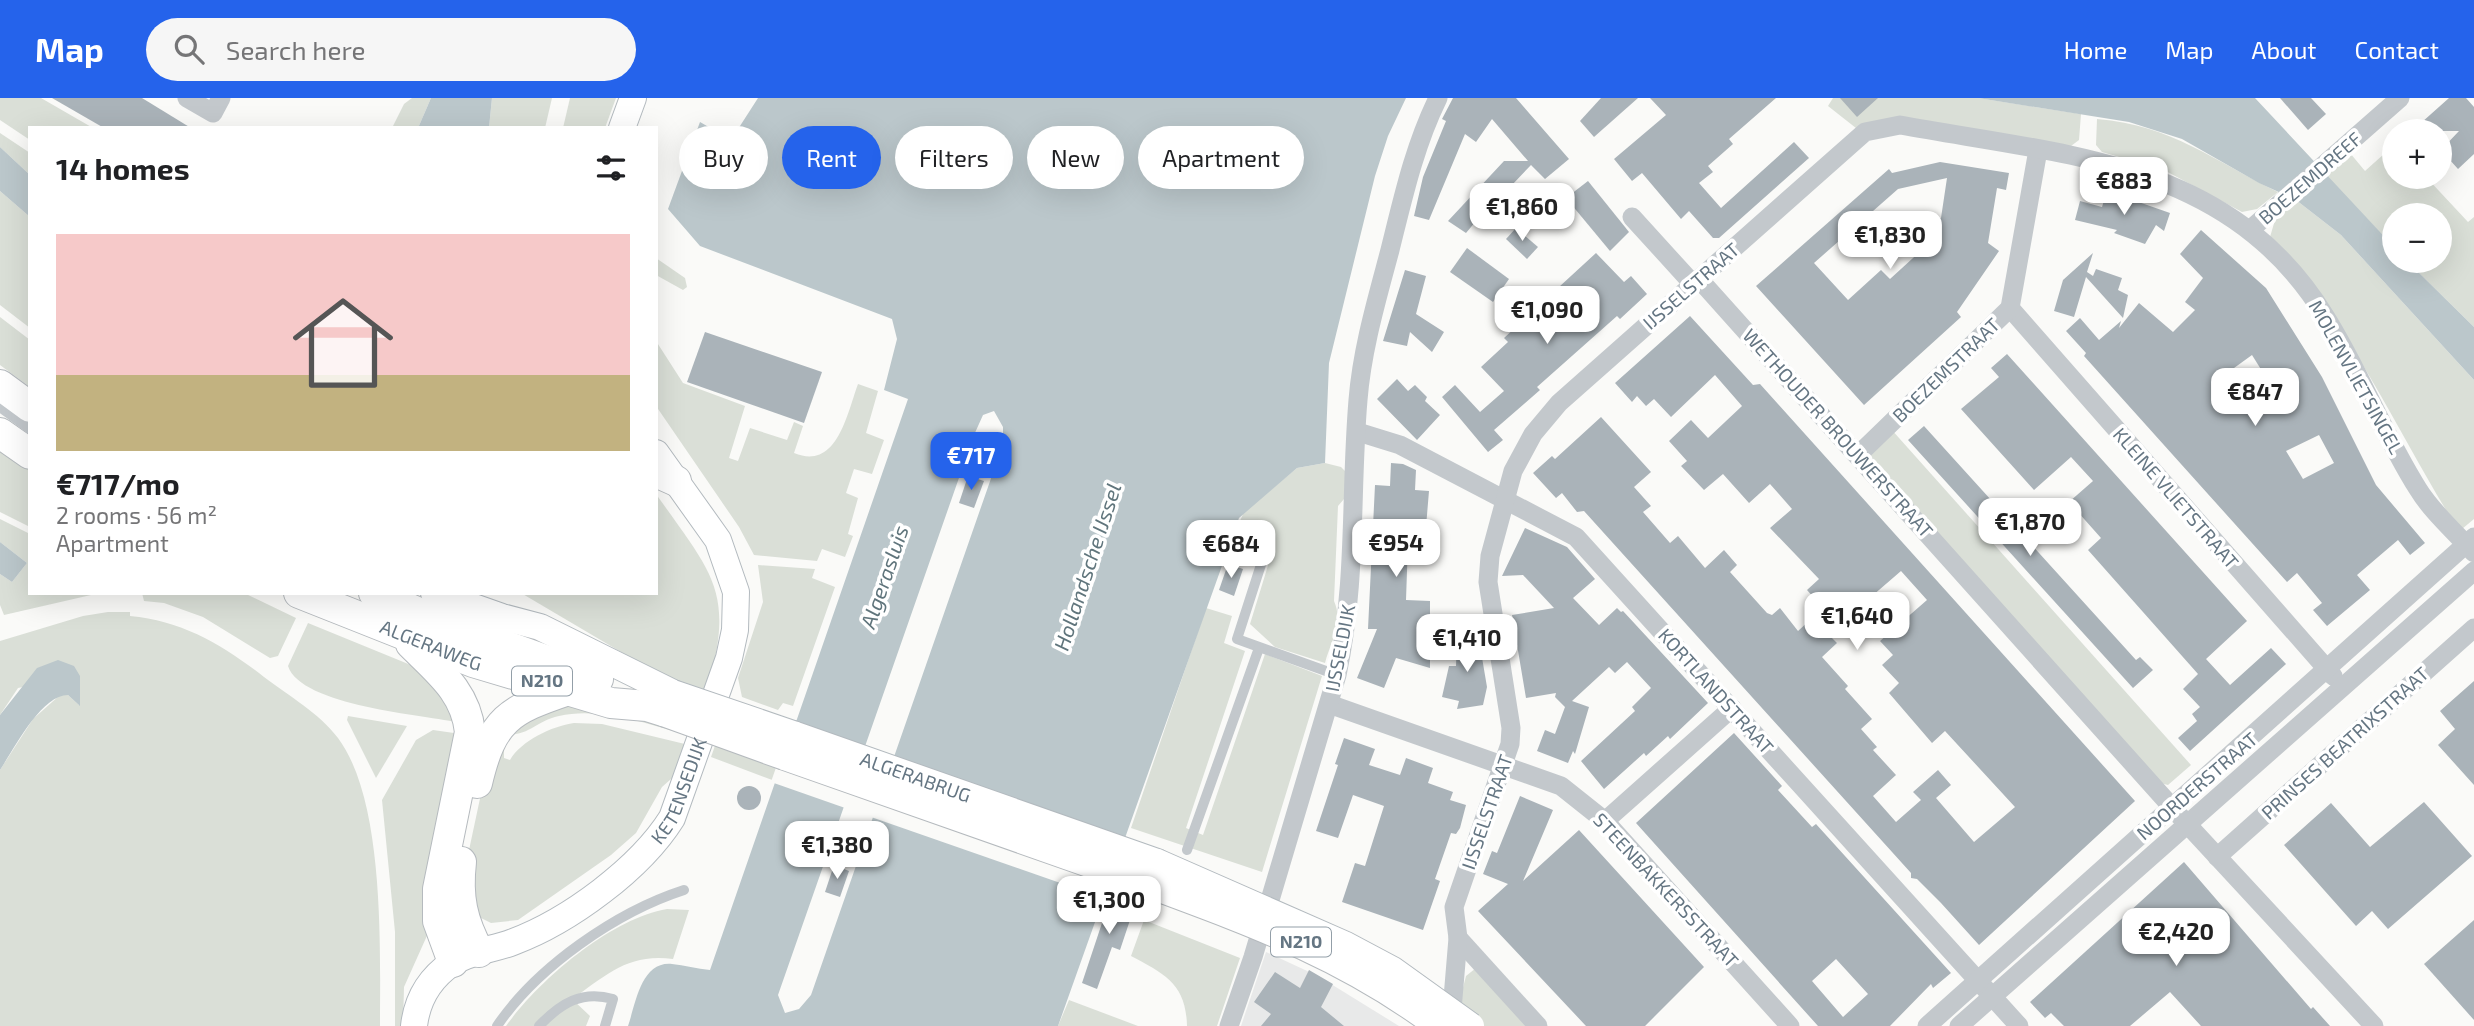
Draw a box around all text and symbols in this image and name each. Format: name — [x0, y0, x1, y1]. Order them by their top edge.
search box — [146, 18, 636, 81]
text: Map — [35, 29, 104, 69]
icon: search — [170, 30, 208, 68]
text: Search here — [226, 34, 365, 65]
text: Home — [2064, 35, 2127, 64]
text: Map — [2165, 35, 2213, 64]
text: About — [2251, 35, 2317, 64]
text: Contact — [2355, 35, 2439, 64]
map controls — [2382, 119, 2452, 273]
button: + — [2382, 119, 2452, 189]
chip: Buy — [679, 126, 768, 189]
chip: Rent — [782, 126, 881, 189]
chip: Filters — [895, 126, 1013, 189]
chip: New — [1027, 126, 1124, 189]
chip: Apartment — [1138, 126, 1304, 189]
street label: BOEZEMDREEF — [2253, 127, 2366, 229]
icon: filters — [592, 149, 630, 187]
text: 14 homes — [56, 150, 190, 186]
pin: €883 — [2083, 158, 2165, 217]
text: €883 — [2096, 166, 2152, 194]
pin: €1,860 — [1465, 184, 1579, 243]
text: €1,860 — [1486, 192, 1558, 220]
button: − — [2382, 203, 2452, 273]
pin: €1,830 — [1833, 212, 1947, 271]
text: €1,830 — [1854, 220, 1926, 248]
street label: IJSSELSTRAAT — [1638, 238, 1744, 334]
icon: home — [280, 280, 406, 406]
pin: €1,090 — [1490, 286, 1604, 346]
text: €1,090 — [1511, 295, 1583, 323]
street label: MOLENVLIETSINGEL — [2305, 296, 2408, 458]
street label: BOEZEMSTRAAT — [1887, 313, 2004, 427]
street label: WETHOUDER BROUWERSTRAAT — [1738, 323, 1938, 542]
pin: €847 — [2214, 368, 2296, 428]
text: €847 — [2227, 377, 2283, 405]
street label: KLEINE VLIETSTRAAT — [2109, 422, 2244, 573]
pin: €717 — [930, 432, 1012, 492]
text: €717 — [947, 441, 996, 469]
text: €717/mo — [56, 465, 180, 501]
water label: Hollandsche IJssel — [1048, 480, 1125, 653]
pin: €1,870 — [1973, 498, 2087, 558]
text: 2 rooms · 56 m² — [56, 501, 217, 529]
text: €1,870 — [1994, 507, 2066, 535]
pin: €954 — [1355, 519, 1437, 579]
pin: €684 — [1190, 520, 1272, 580]
water label: Algerasluis — [854, 522, 913, 632]
text: €954 — [1368, 528, 1424, 556]
text: Apartment — [56, 529, 169, 557]
text: €684 — [1202, 529, 1260, 557]
pin: €1,640 — [1800, 592, 1914, 652]
text: €1,640 — [1820, 601, 1894, 629]
street label: IJSSELDIJK — [1320, 602, 1359, 694]
street label: ALGERAWEG — [377, 614, 485, 675]
pin: €1,410 — [1410, 614, 1524, 674]
text: €1,410 — [1432, 623, 1502, 651]
street label: KORTLANDSTRAAT — [1654, 623, 1779, 758]
street label: PRINSES BEATRIXSTRAAT — [2256, 661, 2433, 824]
road number: N210 — [512, 666, 572, 696]
street label: NOORDERSTRAAT — [2132, 727, 2262, 844]
street label: KETENSEDIJK — [646, 734, 711, 848]
street label: ALGERABRUG — [857, 747, 974, 807]
street label: IJSSELSTRAAT — [1456, 751, 1517, 872]
street label: STEENBAKKERSSTRAAT — [1589, 808, 1744, 971]
pin: €1,380 — [780, 822, 894, 881]
text: €1,380 — [801, 830, 873, 858]
pin: €1,300 — [1052, 876, 1166, 936]
text: €1,300 — [1073, 885, 1145, 913]
pin: €2,420 — [2119, 908, 2233, 968]
text: €2,420 — [2138, 917, 2214, 945]
road number: N210 — [1271, 928, 1331, 956]

